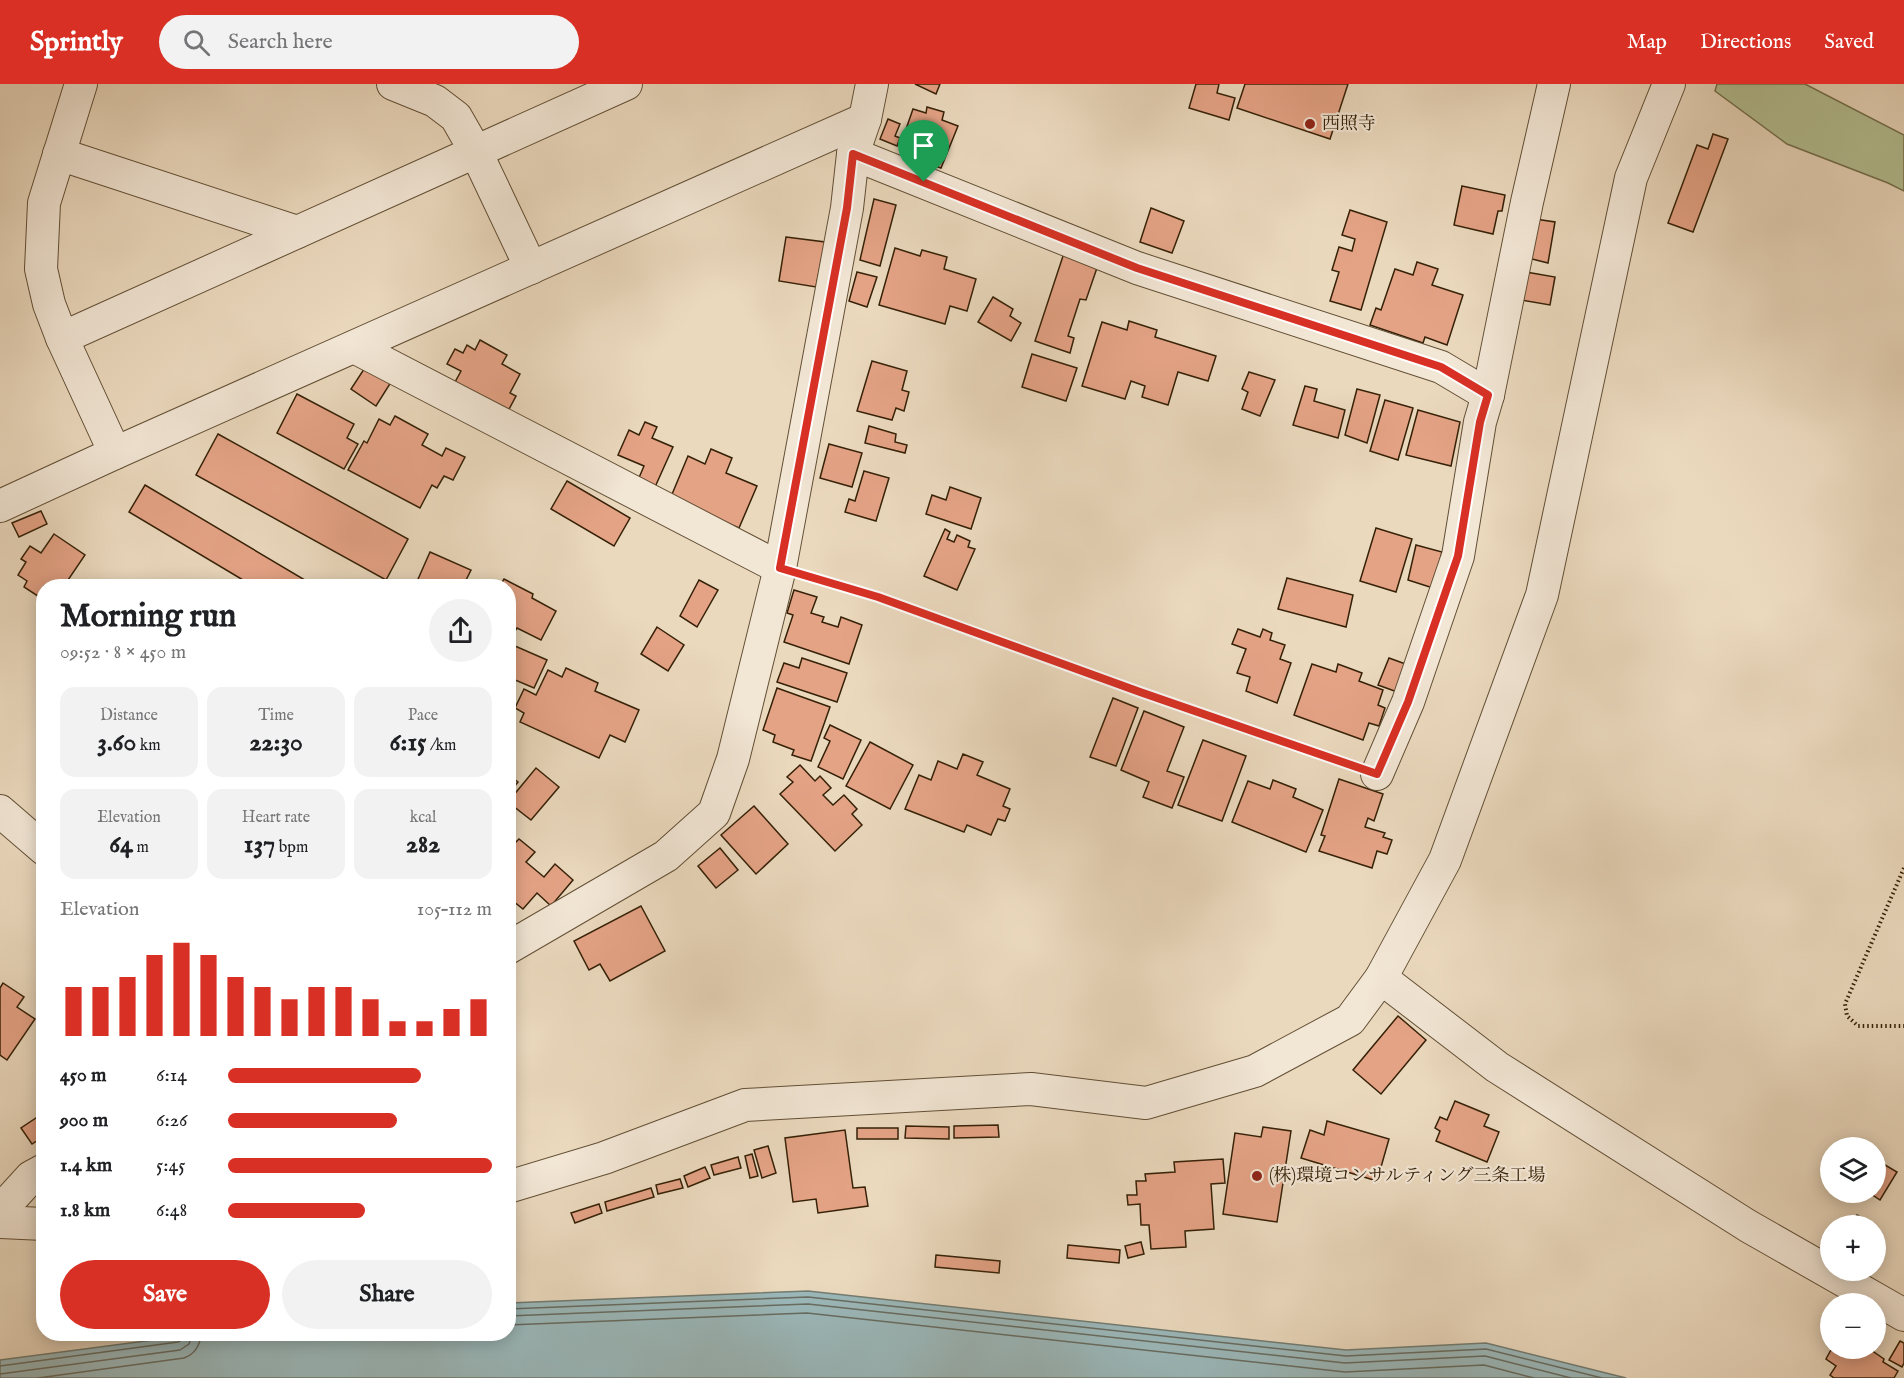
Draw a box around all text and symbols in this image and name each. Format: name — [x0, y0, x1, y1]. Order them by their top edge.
search box — [159, 15, 579, 69]
text: Sprintly — [30, 25, 123, 60]
icon: search — [180, 26, 213, 59]
text: Search here — [228, 28, 333, 56]
text: Map — [1627, 29, 1667, 56]
text: Directions — [1700, 29, 1791, 56]
text: Saved — [1824, 29, 1874, 56]
place label: 西照寺 — [1322, 113, 1376, 136]
marker: 西照寺 — [1303, 117, 1317, 131]
pin — [898, 120, 949, 182]
icon: arrive — [907, 129, 940, 162]
text: Morning run — [60, 596, 236, 638]
button: share — [429, 599, 492, 662]
text: 09:52 · 8 × 450 m — [60, 640, 186, 665]
text: Distance — [100, 706, 158, 726]
text: Time — [258, 706, 294, 726]
text: Pace — [408, 706, 438, 726]
text: 3.60 — [97, 726, 136, 759]
text: 22:30 — [249, 726, 303, 759]
text: 6:15 — [390, 726, 427, 759]
text: km — [136, 736, 161, 756]
text: /km — [427, 736, 456, 756]
text: Elevation — [97, 808, 161, 828]
text: Heart rate — [242, 808, 310, 828]
text: kcal — [410, 808, 436, 828]
text: 64 — [109, 828, 133, 861]
text: 137 — [244, 828, 275, 861]
text: 282 — [406, 828, 440, 861]
text: m — [133, 838, 149, 858]
text: bpm — [275, 838, 308, 858]
text: Elevation — [60, 897, 139, 922]
text: 105–112 m — [417, 897, 492, 922]
text: 450 m — [60, 1063, 107, 1088]
text: 6:14 — [156, 1063, 187, 1088]
text: 900 m — [60, 1108, 108, 1133]
text: 6:26 — [156, 1108, 188, 1133]
map controls — [1820, 1137, 1886, 1359]
button: layers — [1820, 1137, 1886, 1203]
text: 1.4 km — [60, 1153, 112, 1178]
text: 5:45 — [156, 1153, 186, 1178]
place label: (株)環境コンサルティング三条工場 — [1269, 1165, 1546, 1188]
marker: (株)環境コンサルティング三条工場 — [1250, 1169, 1264, 1183]
text: 1.8 km — [60, 1198, 110, 1223]
text: 6:48 — [156, 1198, 187, 1223]
button: + — [1820, 1215, 1886, 1281]
button: Save — [60, 1260, 270, 1329]
button: Share — [282, 1260, 492, 1329]
button: − — [1820, 1293, 1886, 1359]

